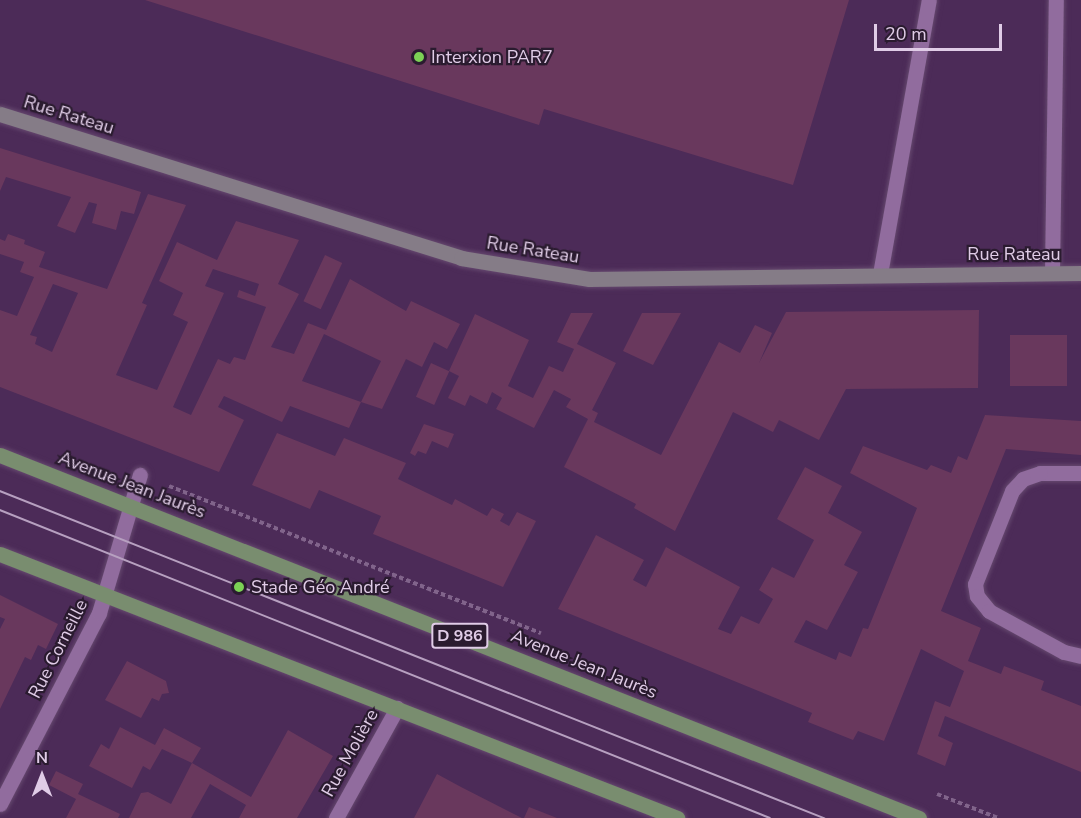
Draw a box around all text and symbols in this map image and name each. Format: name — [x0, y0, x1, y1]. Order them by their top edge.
scale bar — [877, 12, 1004, 50]
text: 20 m — [885, 22, 927, 46]
place label: Interxion PAR7 — [431, 46, 553, 68]
marker: Interxion PAR7 — [412, 50, 426, 64]
street label: Rue Rateau — [21, 91, 117, 139]
street label: Rue Rateau — [485, 232, 581, 268]
street label: Rue Rateau — [967, 243, 1061, 265]
street label: Avenue Jean Jaurès — [55, 447, 209, 523]
place label: Stade Géo André — [251, 576, 390, 598]
marker: Stade Géo André — [232, 580, 246, 594]
street label: Rue Corneille — [24, 596, 92, 702]
road number: D 986 — [430, 623, 490, 649]
street label: Avenue Jean Jaurès — [508, 625, 660, 703]
street label: Rue Molière — [317, 705, 383, 801]
north arrow — [12, 746, 72, 806]
text: N — [36, 747, 48, 769]

